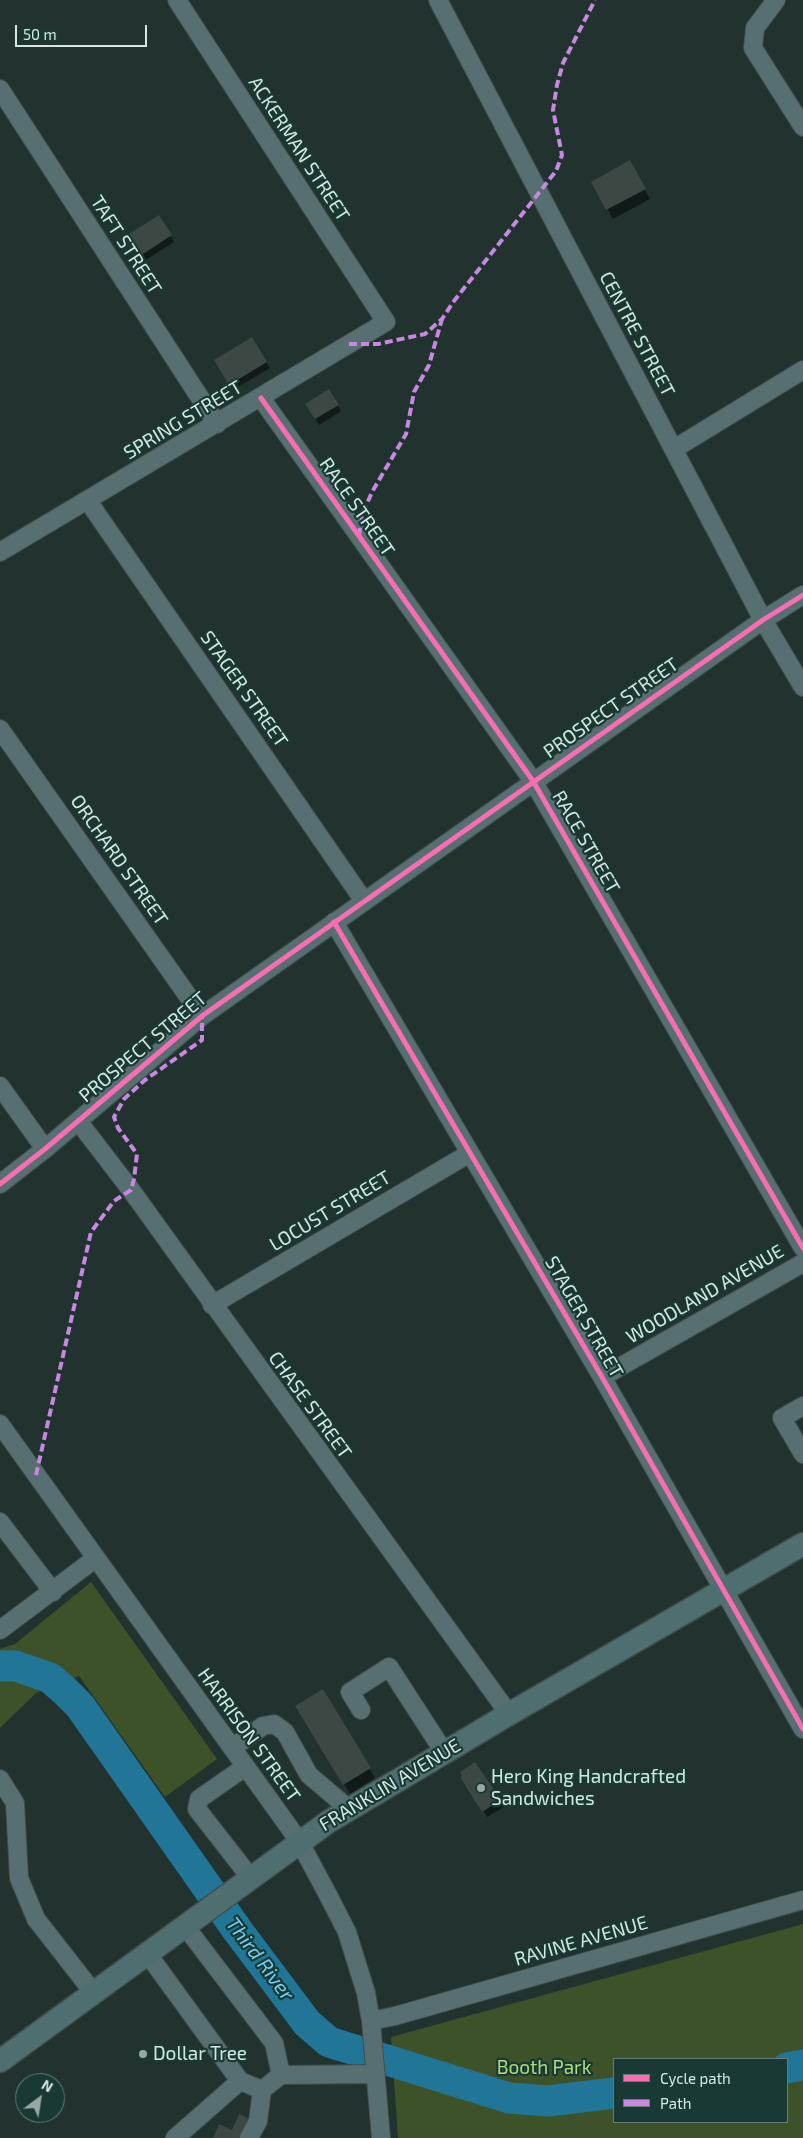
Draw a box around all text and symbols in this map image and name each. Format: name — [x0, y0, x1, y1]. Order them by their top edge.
scale bar — [18, 15, 150, 47]
text: 50 m — [23, 25, 57, 43]
street label: ACKERMAN STREET — [244, 72, 354, 226]
street label: TAFT STREET — [86, 191, 166, 299]
street label: CENTRE STREET — [594, 268, 680, 400]
street label: SPRING STREET — [120, 376, 246, 464]
street label: RACE STREET — [315, 453, 399, 561]
street label: STAGER STREET — [195, 627, 293, 751]
street label: PROSPECT STREET — [539, 653, 683, 763]
street label: RACE STREET — [547, 787, 625, 897]
street label: ORCHARD STREET — [65, 790, 173, 930]
street label: PROSPECT STREET — [74, 987, 212, 1107]
street label: LOCUST STREET — [265, 1166, 395, 1256]
street label: WOODLAND AVENUE — [622, 1240, 788, 1348]
street label: STAGER STREET — [540, 1252, 628, 1382]
street label: CHASE STREET — [264, 1347, 356, 1463]
street label: HARRISON STREET — [193, 1664, 305, 1806]
street label: FRANKLIN AVENUE — [315, 1734, 465, 1836]
place label: Hero King Handcrafted Sandwiches — [491, 1766, 686, 1810]
marker: Hero King Handcrafted Sandwiches — [475, 1782, 487, 1794]
street label: RAVINE AVENUE — [512, 1911, 650, 1971]
water label: Third River — [221, 1913, 299, 2005]
place label: Dollar Tree — [153, 2043, 247, 2065]
marker: Dollar Tree — [137, 2048, 149, 2060]
park label: Booth Park — [497, 2057, 591, 2079]
legend — [613, 2058, 788, 2123]
text: Cycle path — [660, 2069, 731, 2087]
north arrow — [15, 2073, 65, 2123]
text: N — [39, 2076, 56, 2095]
text: Path — [660, 2094, 691, 2112]

